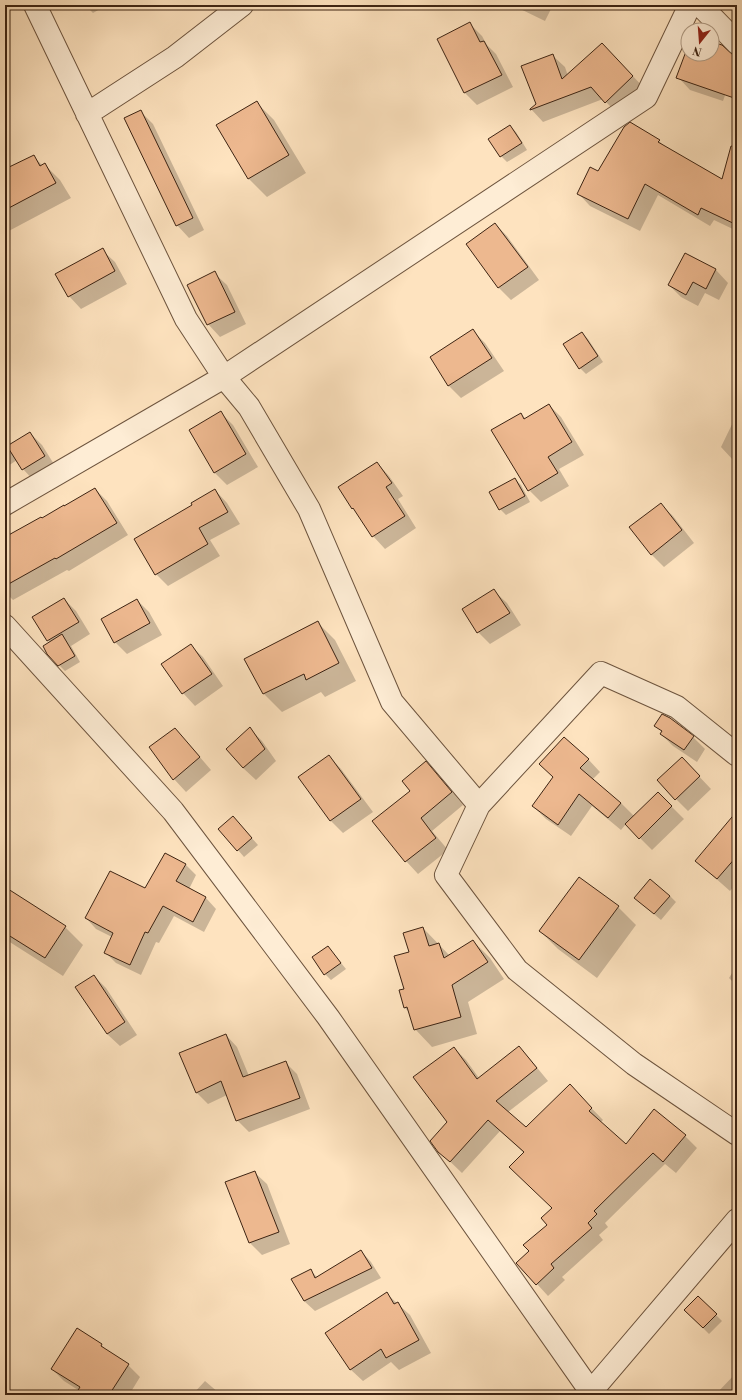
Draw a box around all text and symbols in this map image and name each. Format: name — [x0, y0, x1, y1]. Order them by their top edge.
north arrow — [680, 22, 720, 62]
text: N — [691, 43, 704, 59]

